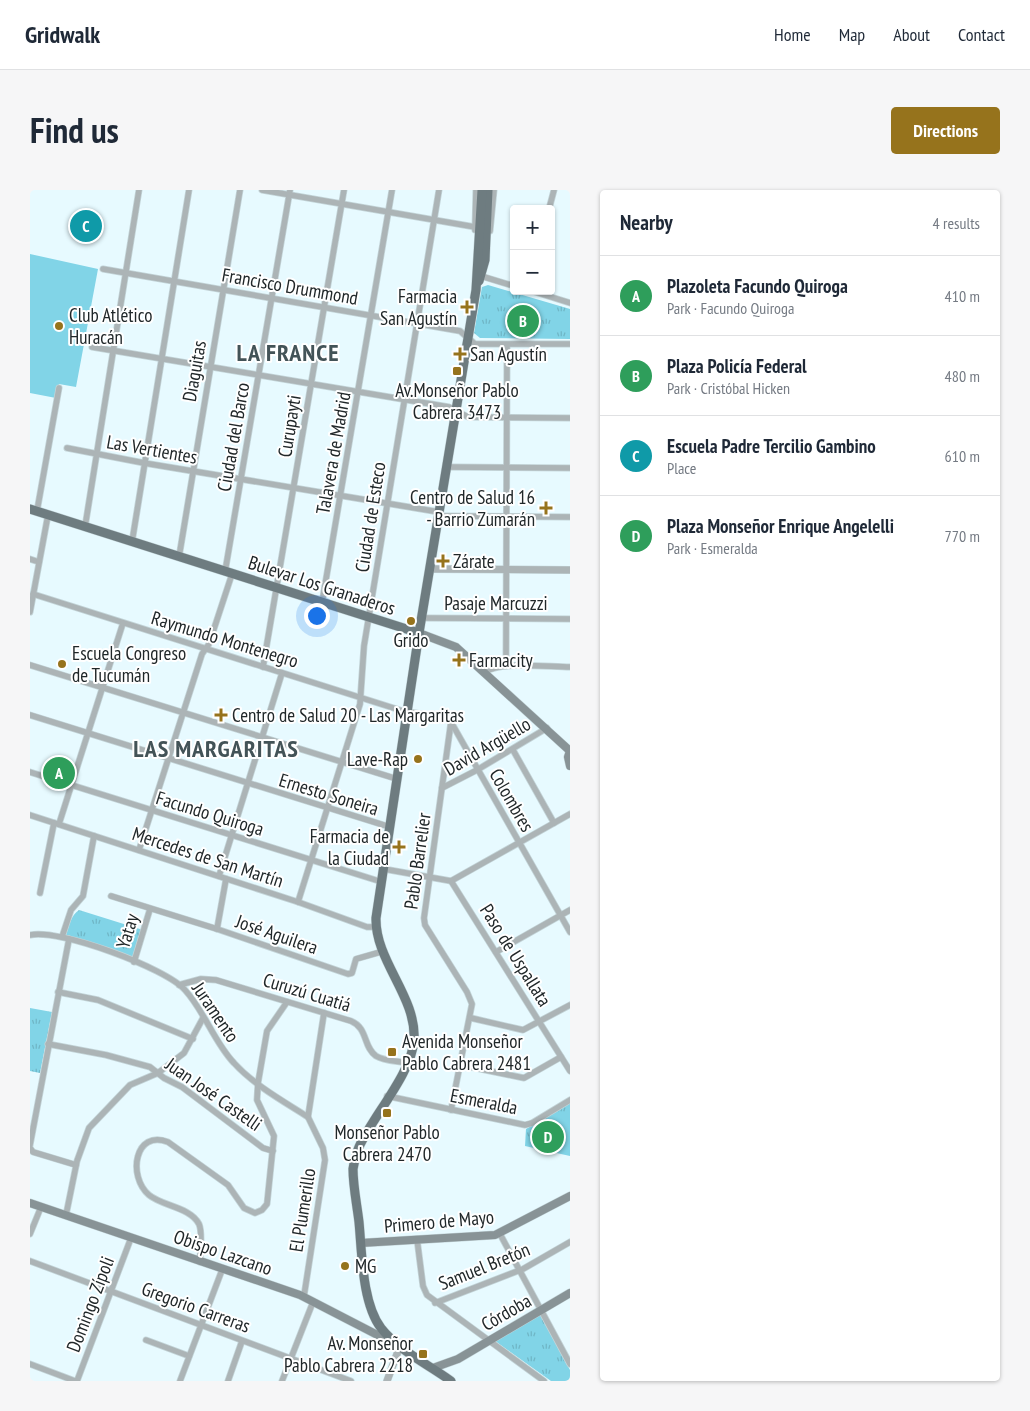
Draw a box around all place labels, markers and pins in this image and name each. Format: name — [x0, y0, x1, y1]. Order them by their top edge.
pin: C — [70, 207, 102, 245]
place label: Farmacia San Agustín — [380, 284, 457, 330]
marker: Farmacia San Agustín — [461, 301, 473, 313]
pin: B — [507, 302, 539, 340]
place label: Club Atlético Huracán — [69, 303, 152, 349]
marker: Club Atlético Huracán — [53, 320, 65, 332]
place label: San Agustín — [470, 342, 547, 366]
marker: San Agustín — [454, 348, 466, 360]
marker: Av.Monseñor Pablo Cabrera 3473 — [451, 365, 463, 377]
place label: Av.Monseñor Pablo Cabrera 3473 — [395, 378, 519, 424]
place label: Centro de Salud 16 - Barrio Zumarán — [410, 485, 535, 531]
marker: Centro de Salud 16 - Barrio Zumarán — [539, 501, 553, 515]
place label: Zárate — [453, 549, 495, 573]
marker: Zárate — [437, 555, 449, 567]
marker: Grido — [405, 615, 417, 627]
place label: Grido — [393, 628, 429, 652]
place label: Escuela Congreso de Tucumán — [72, 641, 186, 687]
place label: Farmacity — [469, 648, 534, 672]
marker: Farmacity — [453, 654, 465, 666]
marker: Escuela Congreso de Tucumán — [56, 658, 68, 670]
place label: Centro de Salud 20 - Las Margaritas — [232, 703, 464, 727]
marker: Centro de Salud 20 - Las Margaritas — [214, 708, 228, 722]
place label: Lave-Rap — [347, 747, 408, 771]
marker: Lave-Rap — [412, 753, 424, 765]
pin: A — [43, 754, 75, 792]
place label: Farmacia de la Ciudad — [310, 824, 389, 870]
marker: Farmacia de la Ciudad — [393, 841, 405, 853]
place label: Avenida Monseñor Pablo Cabrera 2481 — [402, 1029, 531, 1075]
marker: Avenida Monseñor Pablo Cabrera 2481 — [386, 1046, 398, 1058]
marker: Monseñor Pablo Cabrera 2470 — [381, 1107, 393, 1119]
pin: D — [532, 1118, 564, 1156]
place label: Monseñor Pablo Cabrera 2470 — [334, 1120, 440, 1166]
place label: MG — [355, 1254, 376, 1278]
marker: MG — [339, 1260, 351, 1272]
place label: Av. Monseñor Pablo Cabrera 2218 — [284, 1331, 414, 1377]
marker: Av. Monseñor Pablo Cabrera 2218 — [417, 1348, 429, 1360]

